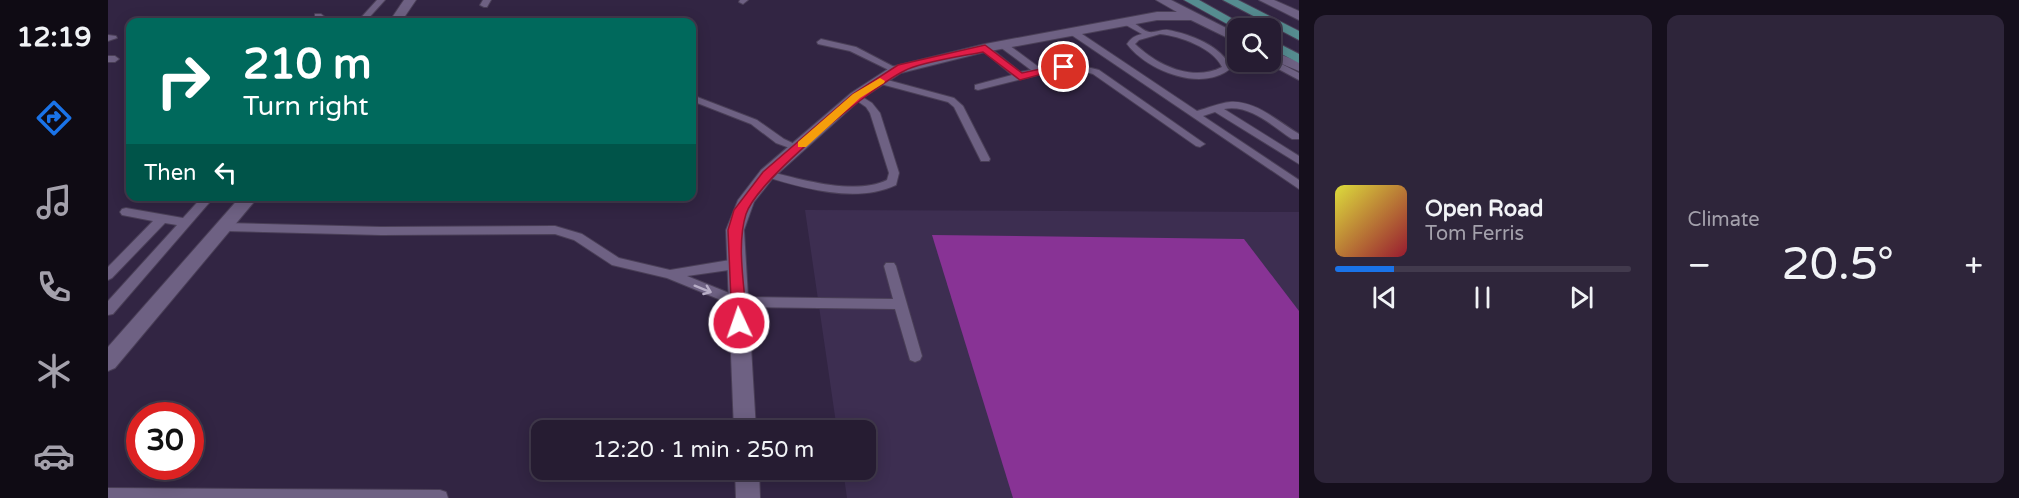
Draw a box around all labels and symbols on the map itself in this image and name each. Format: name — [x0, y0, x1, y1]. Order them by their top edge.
pin — [1038, 41, 1089, 92]
one-way arrow — [694, 284, 712, 295]
position arrow — [707, 291, 771, 355]
speed limit sign: 30 — [126, 402, 204, 480]

